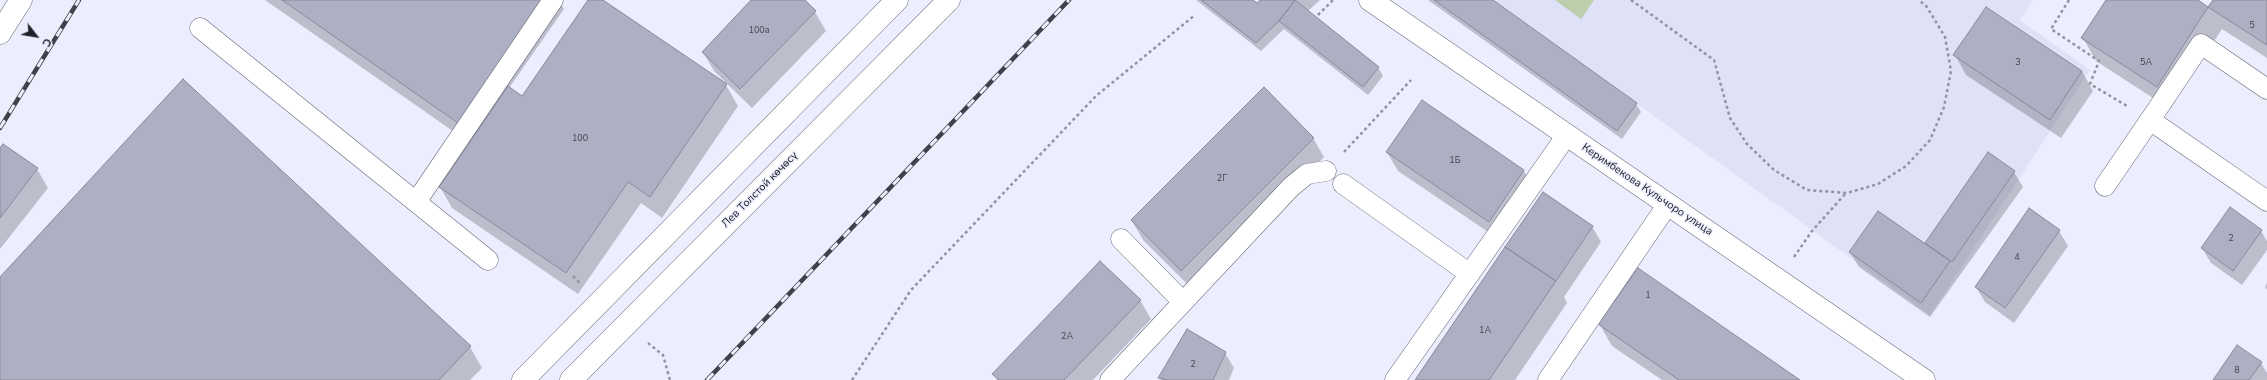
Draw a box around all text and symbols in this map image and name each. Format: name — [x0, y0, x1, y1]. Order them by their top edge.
north arrow — [16, 16, 56, 56]
house number: 5 — [2249, 21, 2255, 31]
house number: 100a — [749, 26, 769, 36]
text: С — [38, 35, 55, 50]
house number: 3 — [2015, 58, 2021, 68]
house number: 5А — [2140, 58, 2152, 68]
house number: 100 — [572, 134, 588, 144]
street label: Керимбекова Кульчоро улица — [1579, 141, 1715, 239]
street label: Лев Толстой көчөсү — [719, 149, 801, 231]
house number: 1Б — [1449, 156, 1461, 166]
house number: 2Г — [1217, 174, 1227, 184]
house number: 2 — [2228, 234, 2234, 244]
house number: 4 — [2014, 253, 2020, 263]
house number: 1 — [1645, 291, 1651, 301]
house number: 1А — [1479, 326, 1491, 336]
house number: 2А — [1061, 332, 1073, 342]
house number: 2 — [1190, 360, 1196, 370]
house number: 8 — [2234, 366, 2240, 376]

